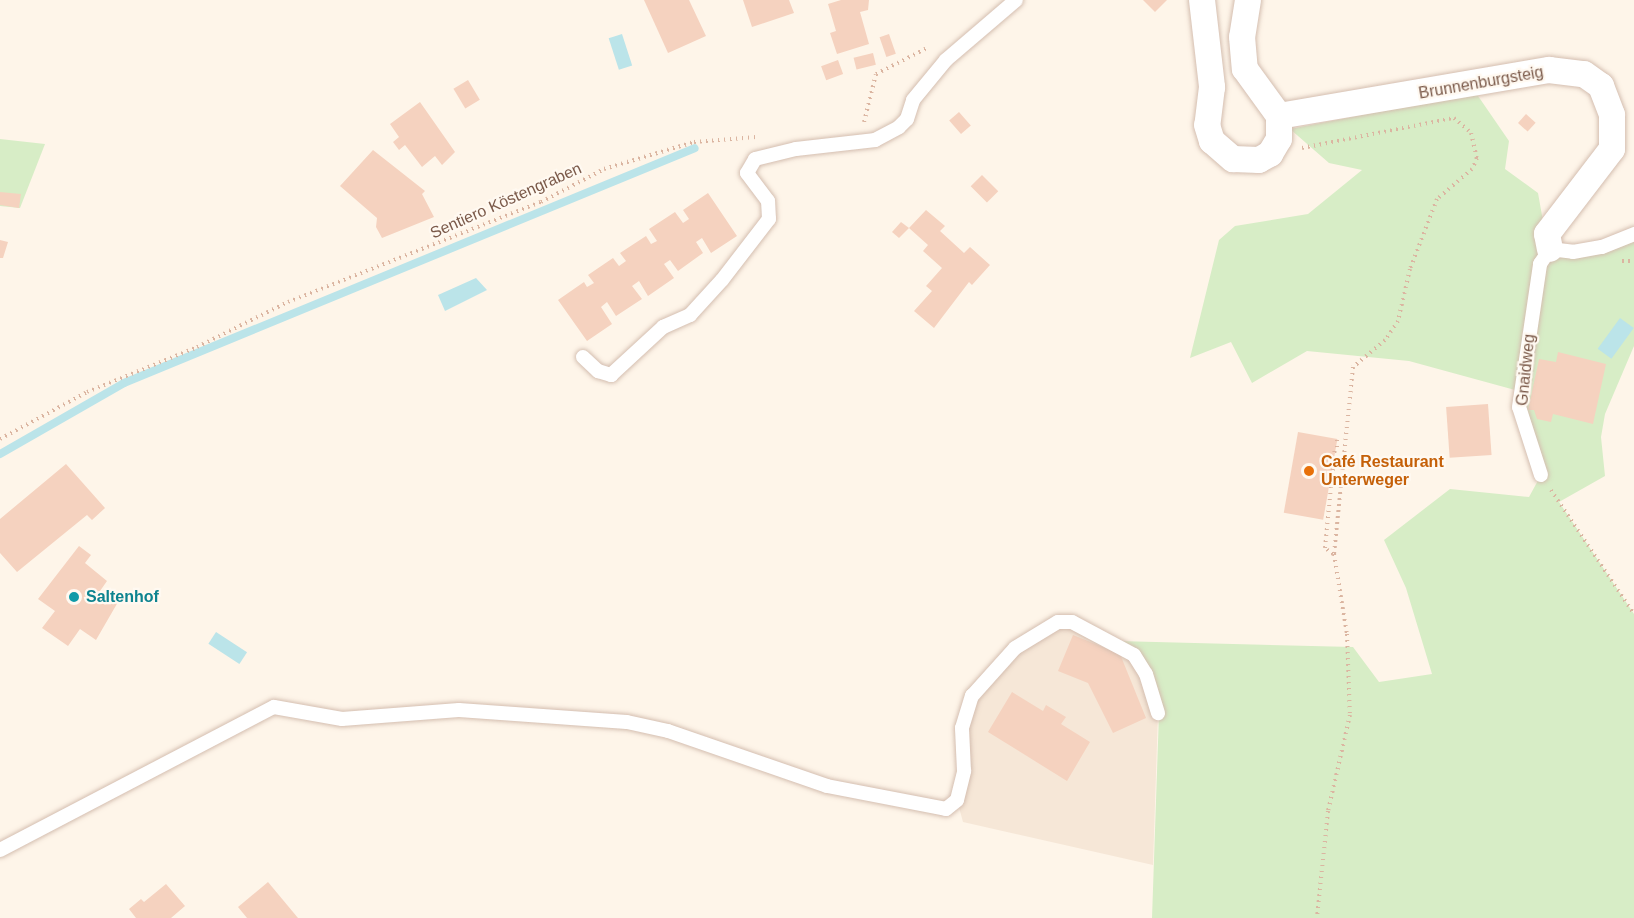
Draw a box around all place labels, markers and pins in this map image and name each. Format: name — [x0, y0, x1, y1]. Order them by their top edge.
place label: Café Restaurant Unterweger — [1321, 452, 1444, 490]
marker: Café Restaurant Unterweger — [1302, 464, 1316, 478]
place label: Saltenhof — [86, 587, 159, 607]
marker: Saltenhof — [67, 590, 81, 604]

